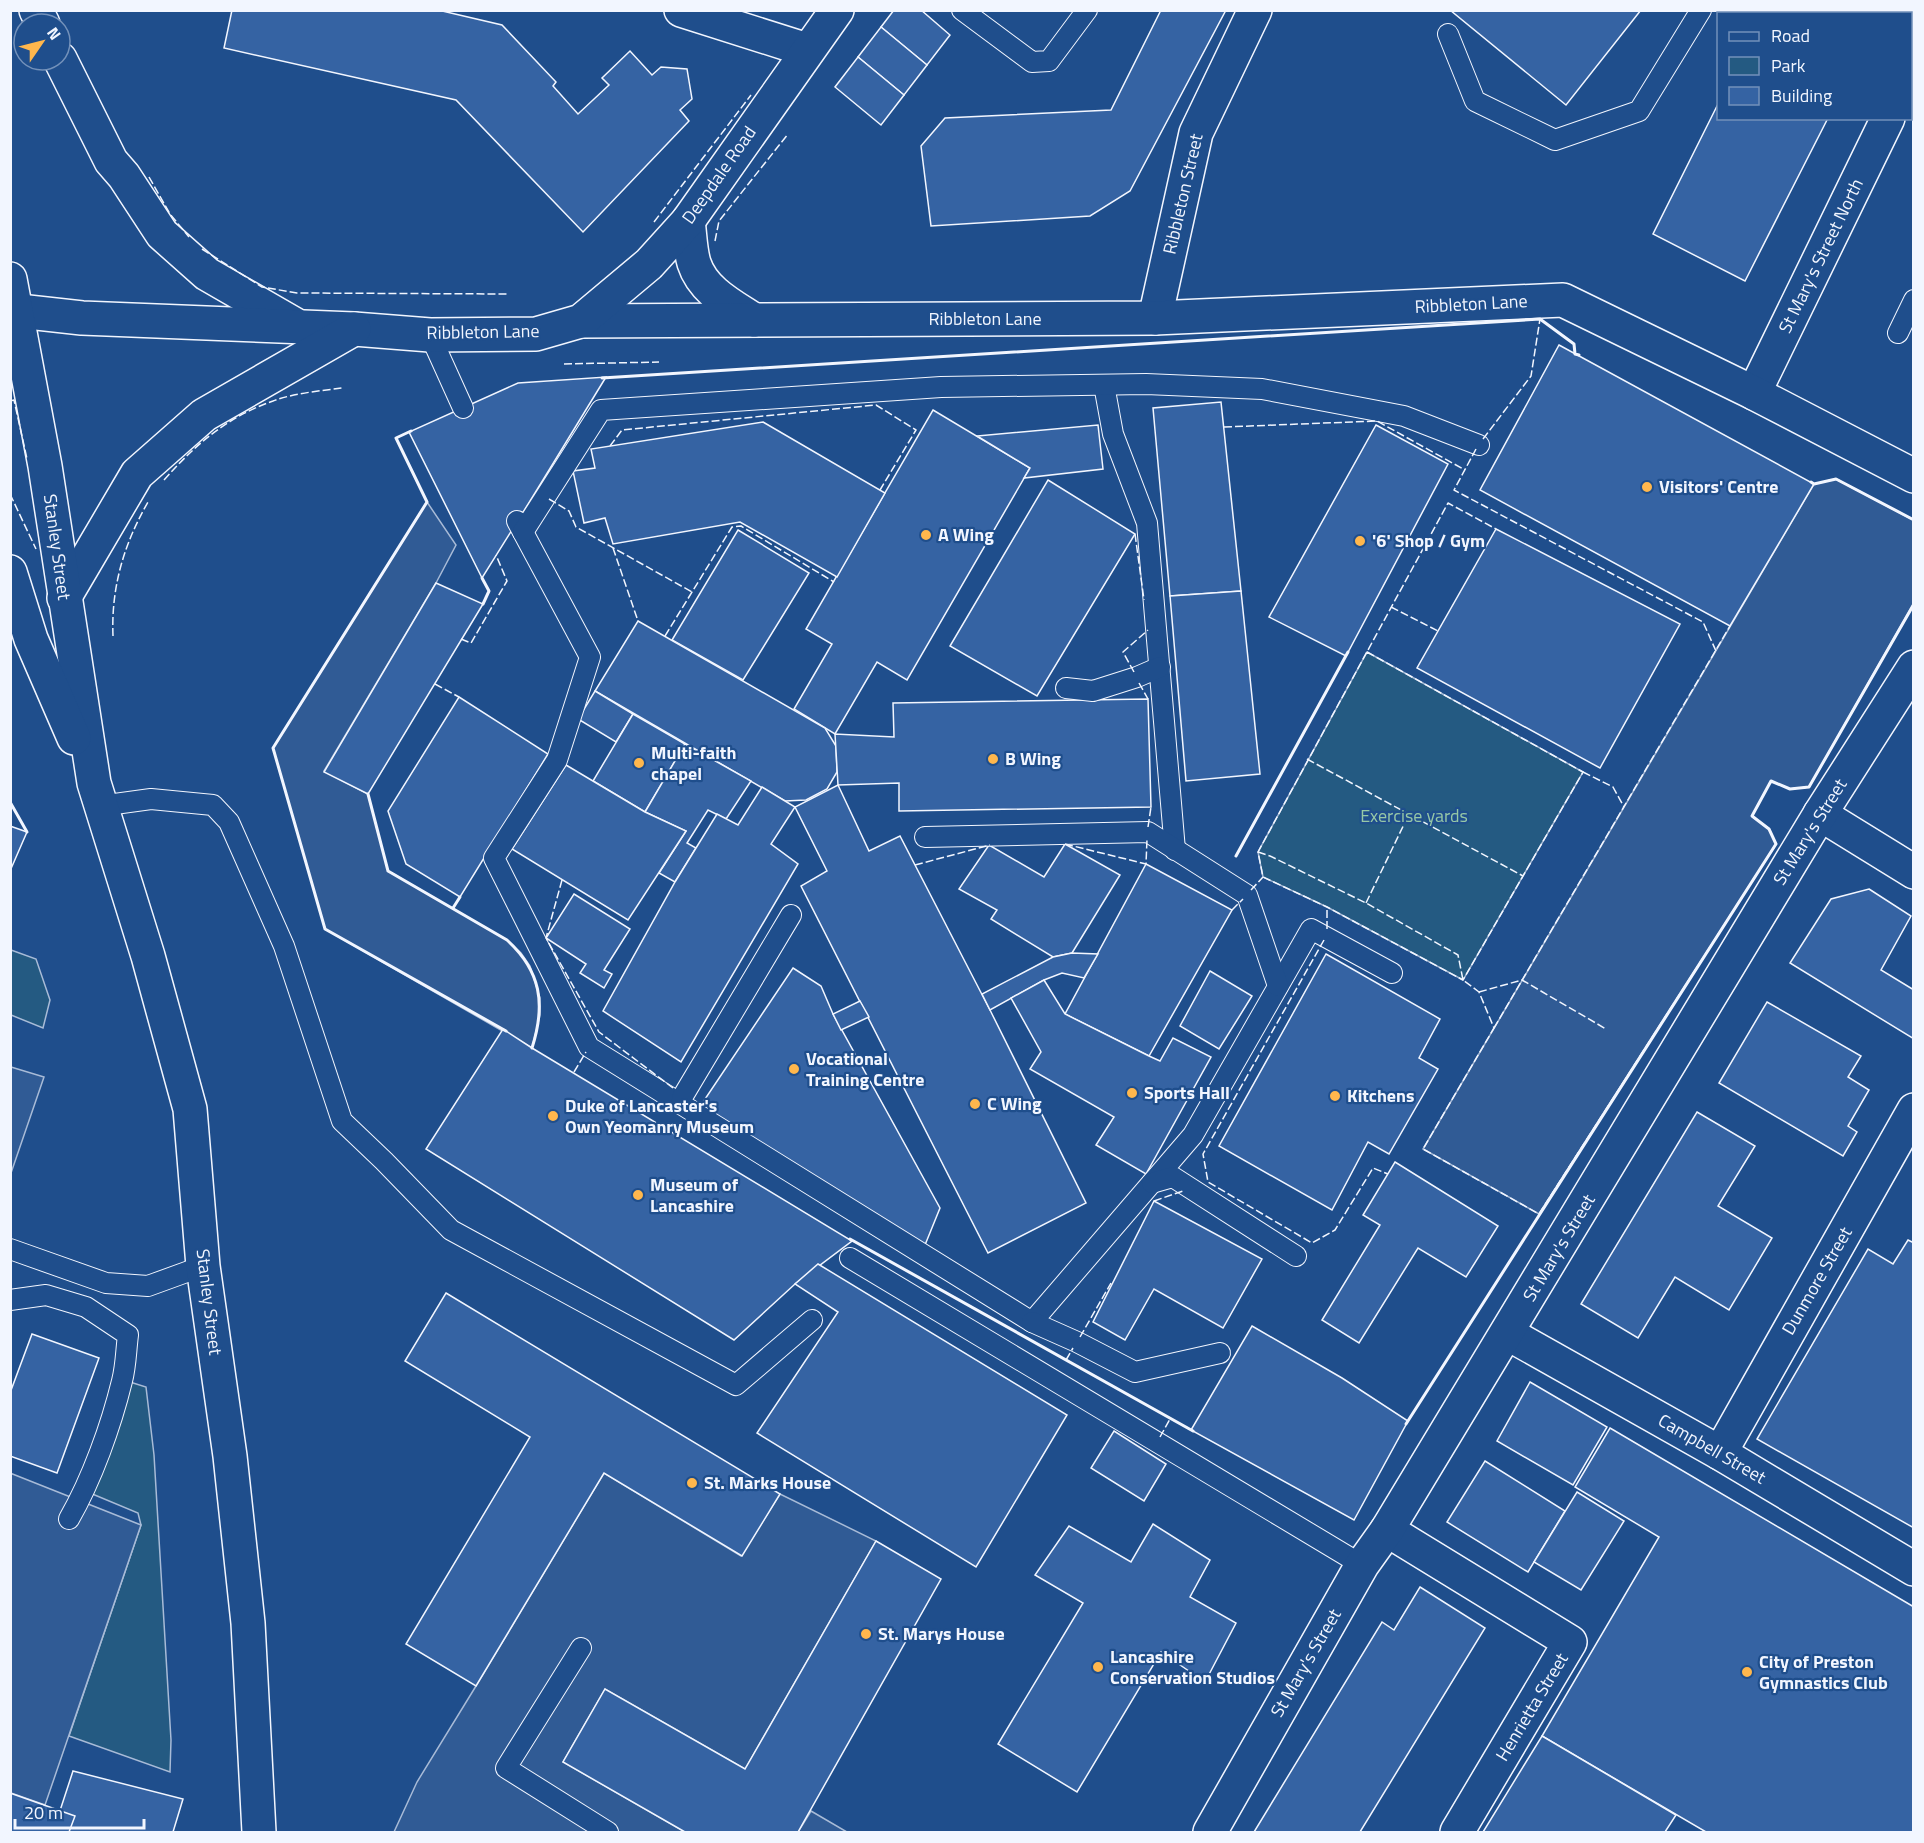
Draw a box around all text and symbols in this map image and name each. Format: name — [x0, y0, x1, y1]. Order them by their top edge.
north arrow — [12, 12, 72, 72]
legend — [1717, 12, 1912, 120]
text: N — [41, 22, 67, 45]
text: Road — [1771, 22, 1810, 49]
text: Park — [1771, 52, 1806, 79]
text: Building — [1771, 82, 1832, 109]
street label: Deepdale Road — [675, 120, 762, 229]
street label: Ribbleton Street — [1156, 130, 1210, 257]
street label: St Mary's Street North — [1771, 174, 1870, 338]
street label: Ribbleton Lane — [1414, 287, 1528, 320]
street label: Ribbleton Lane — [928, 305, 1042, 332]
street label: Ribbleton Lane — [426, 317, 540, 346]
place label: Visitors' Centre — [1659, 473, 1778, 500]
marker: Visitors' Centre — [1640, 480, 1654, 494]
street label: Stanley Street — [37, 492, 78, 602]
place label: A Wing — [938, 521, 994, 548]
place label: '6' Shop / Gym — [1372, 527, 1485, 554]
marker: A Wing — [919, 528, 933, 542]
marker: '6' Shop / Gym — [1353, 534, 1367, 548]
place label: Multi-faith chapel — [651, 739, 736, 787]
place label: B Wing — [1005, 745, 1061, 772]
marker: B Wing — [986, 752, 1000, 766]
marker: Multi-faith chapel — [632, 756, 646, 770]
street label: St Mary's Street — [1766, 773, 1854, 890]
park label: Exercise yards — [1360, 802, 1468, 829]
place label: Vocational Training Centre — [806, 1045, 924, 1093]
marker: Vocational Training Centre — [787, 1062, 801, 1076]
place label: Sports Hall — [1144, 1079, 1230, 1106]
place label: Kitchens — [1347, 1082, 1414, 1109]
marker: Sports Hall — [1125, 1086, 1139, 1100]
marker: Kitchens — [1328, 1089, 1342, 1103]
place label: C Wing — [987, 1090, 1042, 1117]
place label: Duke of Lancaster's Own Yeomanry Museum — [565, 1092, 754, 1140]
marker: C Wing — [968, 1097, 982, 1111]
marker: Duke of Lancaster's Own Yeomanry Museum — [546, 1109, 560, 1123]
place label: Museum of Lancashire — [650, 1171, 739, 1219]
marker: Museum of Lancashire — [631, 1188, 645, 1202]
street label: St Mary's Street — [1516, 1188, 1602, 1307]
street label: Dunmore Street — [1775, 1221, 1859, 1340]
street label: Stanley Street — [190, 1247, 229, 1357]
street label: Campbell Street — [1653, 1407, 1772, 1491]
place label: St. Marks House — [704, 1469, 831, 1496]
marker: St. Marks House — [685, 1476, 699, 1490]
street label: St Mary's Street — [1264, 1603, 1348, 1722]
place label: St. Marys House — [878, 1620, 1005, 1647]
marker: St. Marys House — [859, 1627, 873, 1641]
place label: Lancashire Conservation Studios — [1110, 1643, 1275, 1691]
street label: Henrietta Street — [1489, 1647, 1575, 1766]
place label: City of Preston Gymnastics Club — [1759, 1648, 1888, 1696]
marker: Lancashire Conservation Studios — [1091, 1660, 1105, 1674]
marker: City of Preston Gymnastics Club — [1740, 1665, 1754, 1679]
scale bar — [15, 1792, 144, 1830]
text: 20 m — [24, 1799, 63, 1826]

